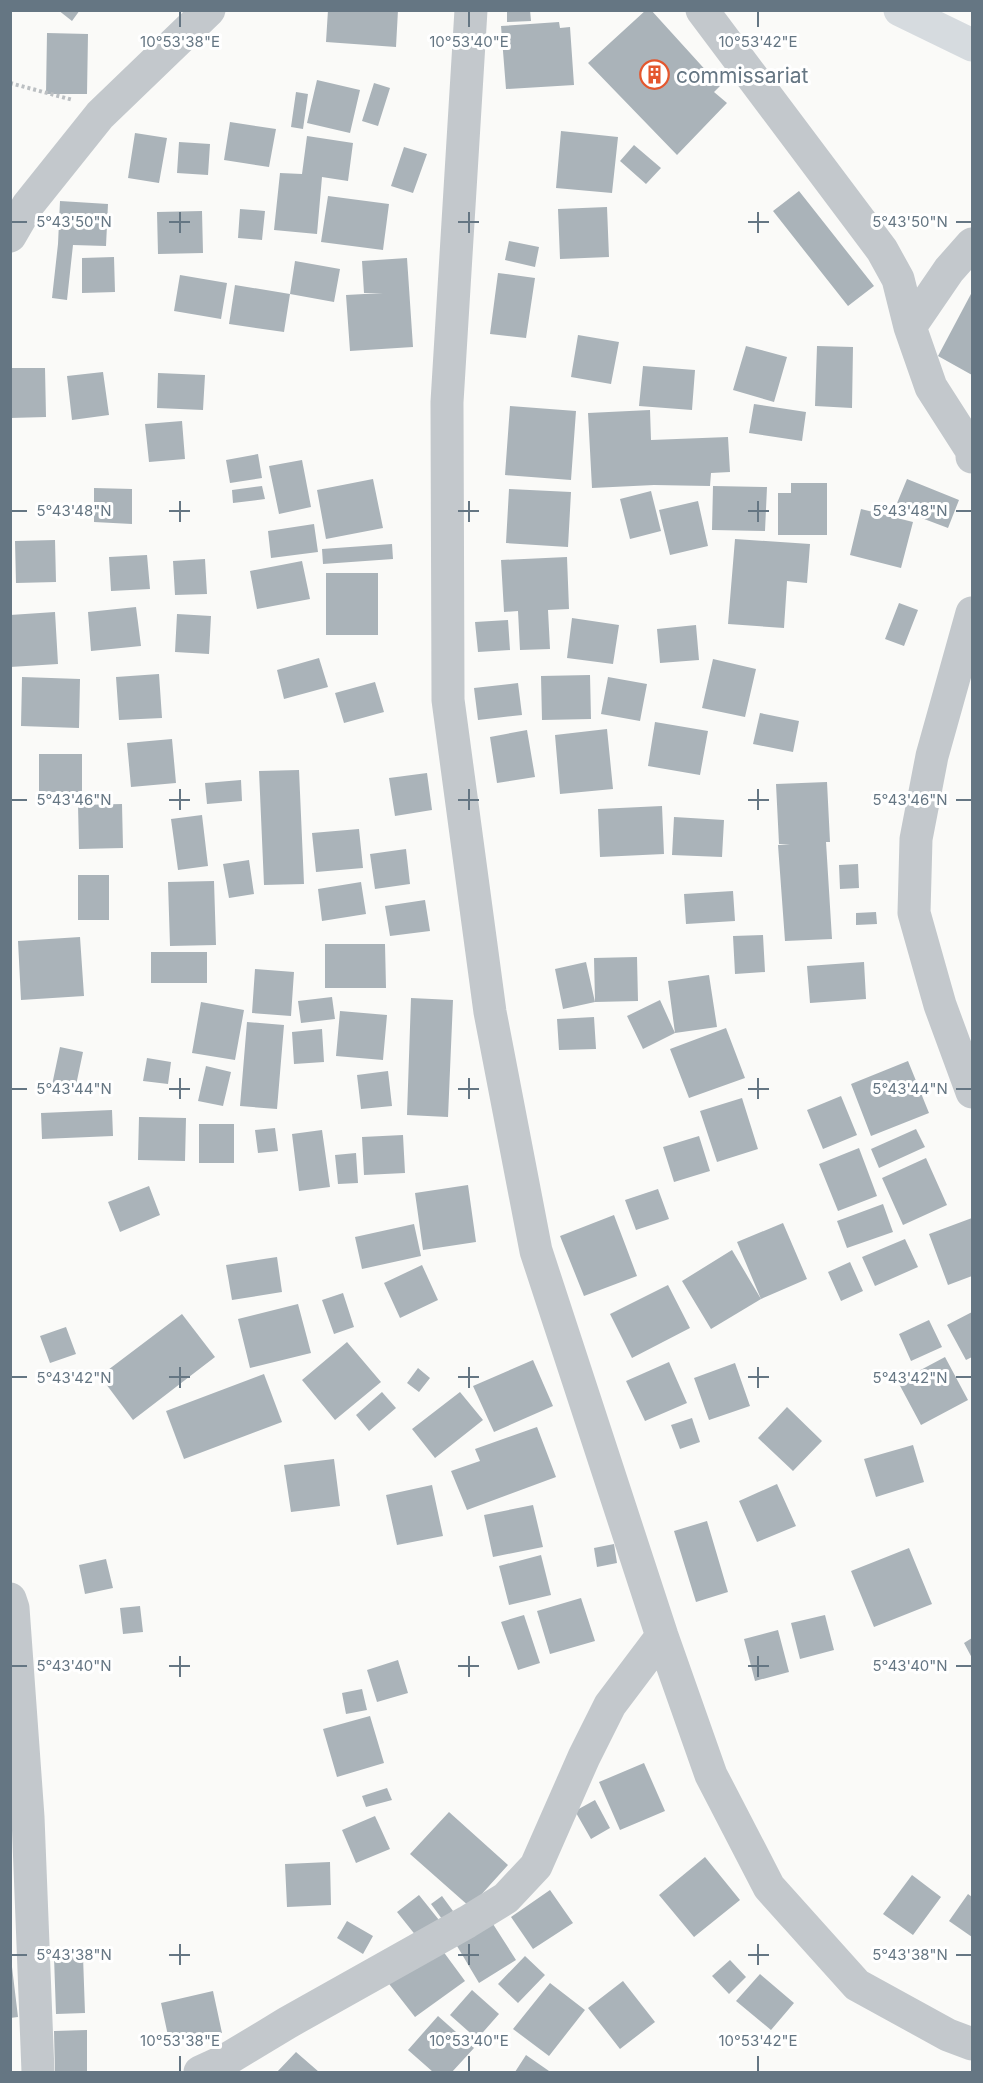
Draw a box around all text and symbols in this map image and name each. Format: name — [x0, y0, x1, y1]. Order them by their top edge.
text: 10°53'38"E — [140, 32, 220, 51]
text: 10°53'40"E — [429, 32, 509, 51]
text: 10°53'42"E — [718, 32, 798, 51]
building icon: commissariat — [639, 59, 671, 91]
place label: commissariat — [676, 63, 809, 88]
text: 5°43'50"N — [36, 212, 112, 231]
text: 5°43'50"N — [872, 212, 948, 231]
text: 5°43'48"N — [36, 501, 112, 520]
text: 5°43'48"N — [872, 501, 948, 520]
text: 5°43'46"N — [36, 790, 112, 809]
text: 5°43'46"N — [872, 790, 948, 809]
text: 5°43'44"N — [36, 1079, 112, 1098]
text: 5°43'44"N — [872, 1079, 948, 1098]
text: 5°43'42"N — [37, 1368, 111, 1387]
text: 5°43'42"N — [873, 1368, 947, 1387]
text: 5°43'40"N — [36, 1656, 112, 1675]
text: 5°43'40"N — [872, 1656, 948, 1675]
text: 5°43'38"N — [36, 1945, 112, 1964]
text: 5°43'38"N — [872, 1945, 948, 1964]
text: 10°53'38"E — [140, 2031, 220, 2050]
text: 10°53'40"E — [429, 2031, 509, 2050]
text: 10°53'42"E — [718, 2031, 798, 2050]

